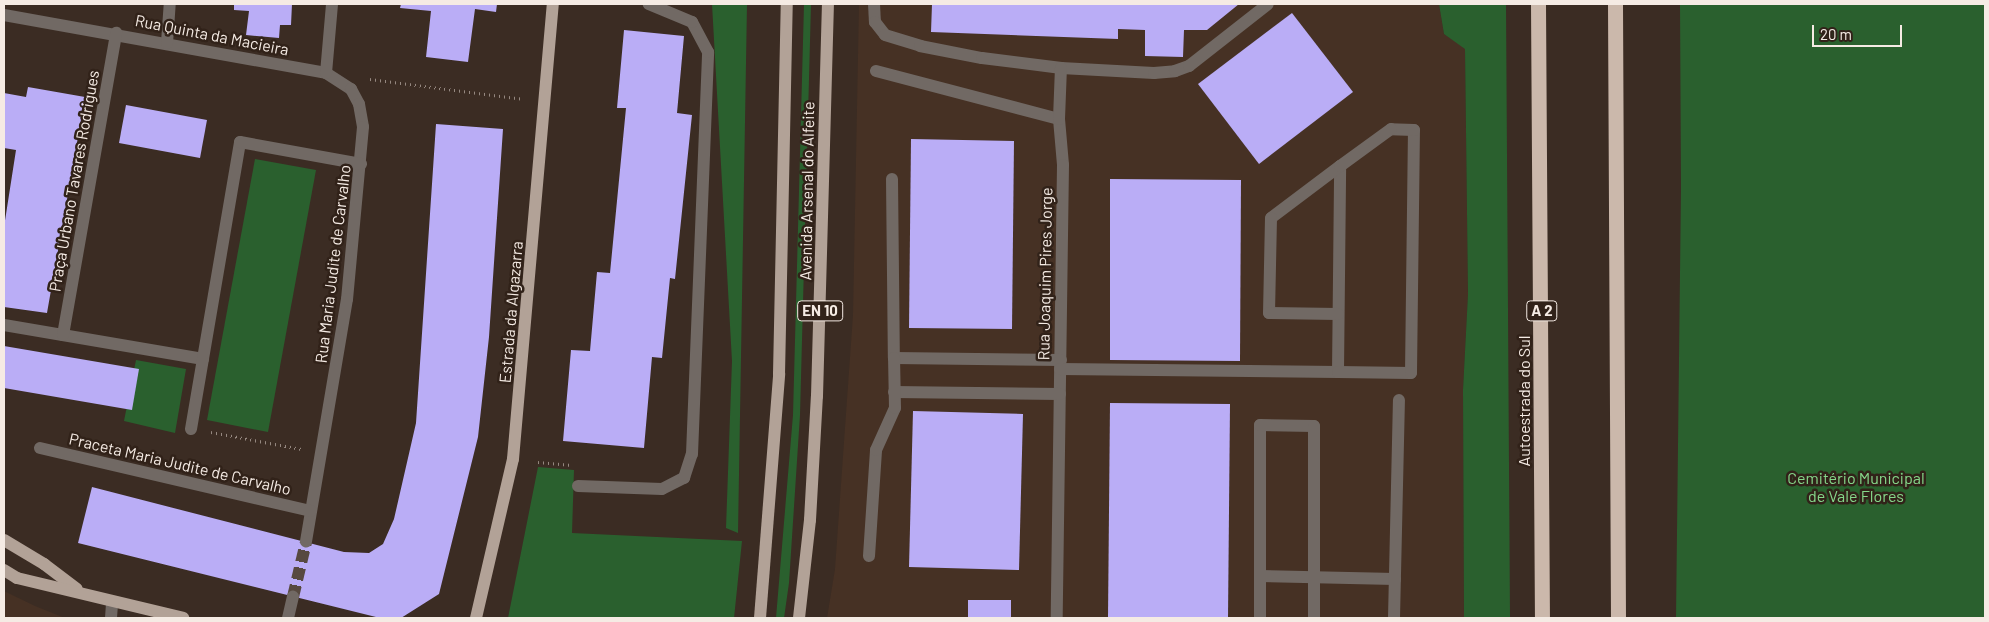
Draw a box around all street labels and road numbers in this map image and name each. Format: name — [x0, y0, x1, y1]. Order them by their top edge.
street label: Rua Quinta da Macieira — [134, 11, 290, 59]
street label: Praça Urbano Tavares Rodrigues — [45, 69, 103, 293]
street label: Avenida Arsenal do Alfeite — [796, 101, 818, 281]
street label: Rua Maria Judite de Carvalho — [311, 164, 355, 364]
street label: Rua Joaquim Pires Jorge — [1034, 187, 1056, 361]
street label: Estrada da Algazarra — [495, 240, 527, 384]
road number: EN 10 — [796, 298, 844, 324]
road number: A 2 — [1526, 298, 1558, 324]
street label: Autoestrada do Sul — [1514, 336, 1534, 466]
street label: Praceta Maria Judite de Carvalho — [67, 429, 293, 499]

